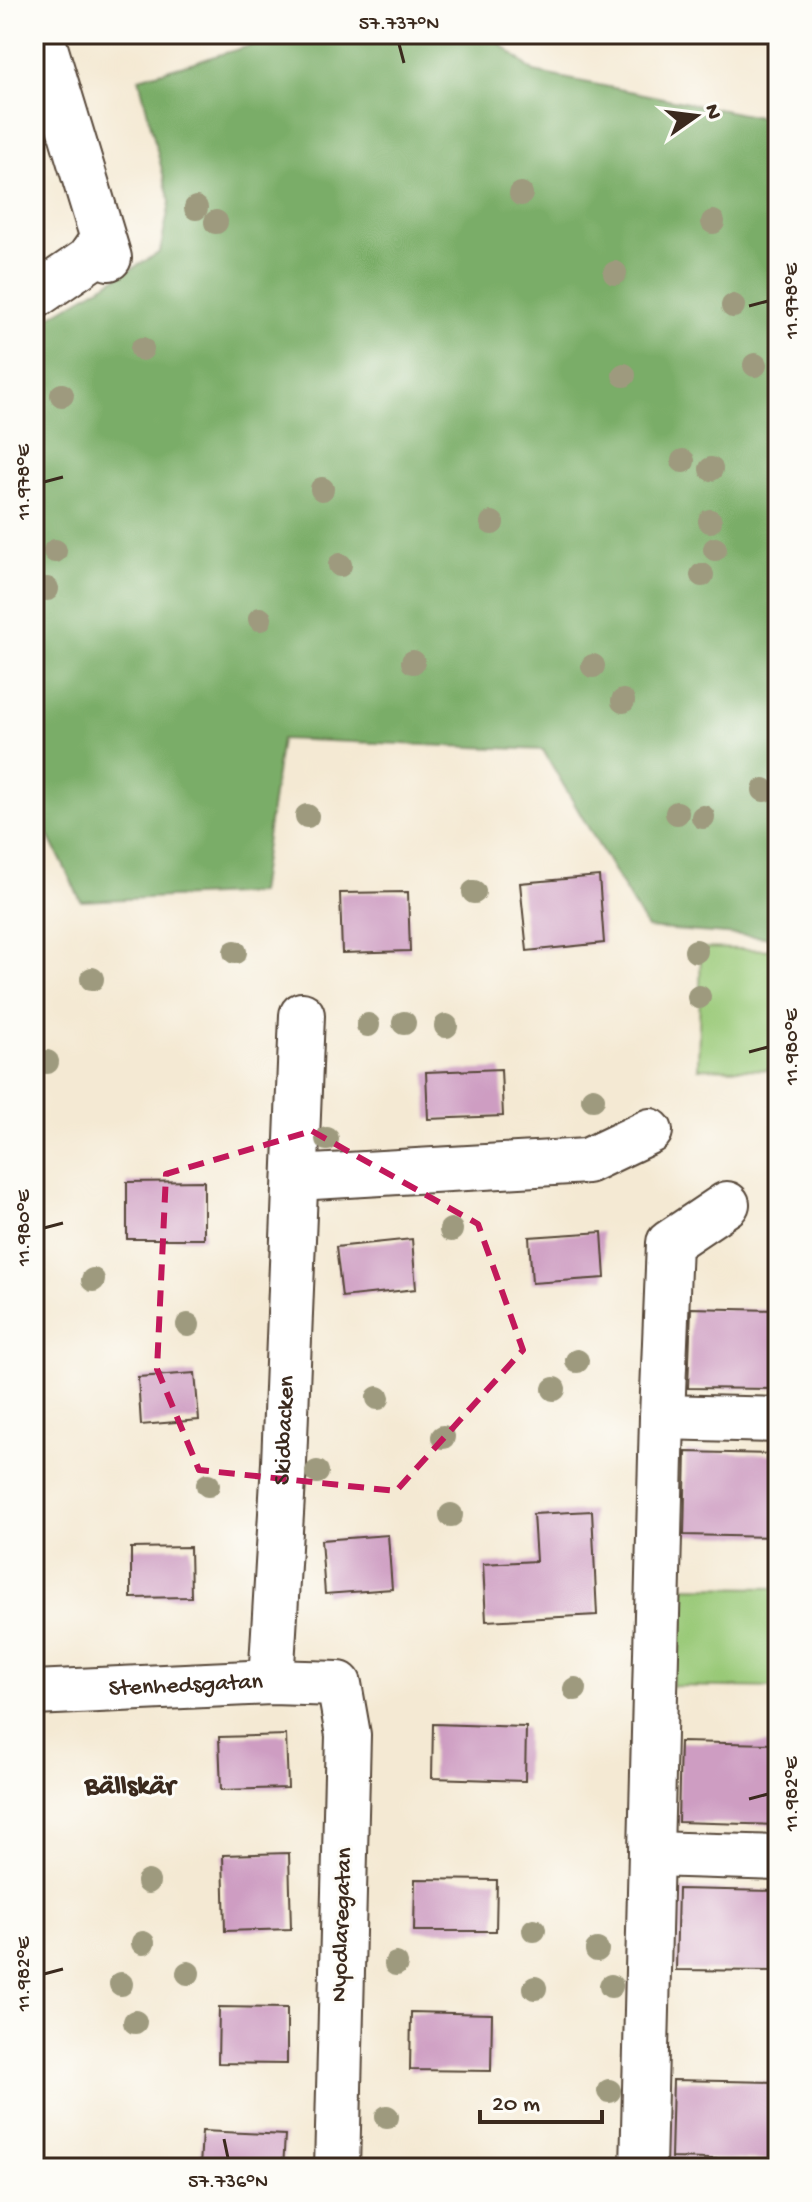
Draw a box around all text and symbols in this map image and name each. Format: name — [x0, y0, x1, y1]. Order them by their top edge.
text: 57.737°N — [359, 14, 439, 37]
north arrow — [656, 76, 736, 156]
text: N — [697, 102, 726, 122]
text: 11.978°E — [782, 262, 805, 340]
text: 11.978°E — [14, 443, 37, 521]
text: 11.980°E — [782, 1007, 805, 1086]
text: 11.980°E — [14, 1188, 37, 1267]
street label: Skidbacken — [268, 1374, 302, 1486]
street label: Stenhedsgatan — [108, 1668, 264, 1704]
text: 11.982°E — [782, 1755, 805, 1832]
district label: Bällskär — [84, 1771, 178, 1804]
street label: Nyodlaregatan — [326, 1846, 360, 2003]
text: 11.982°E — [14, 1935, 37, 2012]
scale bar — [480, 2074, 602, 2124]
text: 20 m — [492, 2091, 540, 2120]
text: 57.736°N — [188, 2172, 268, 2195]

